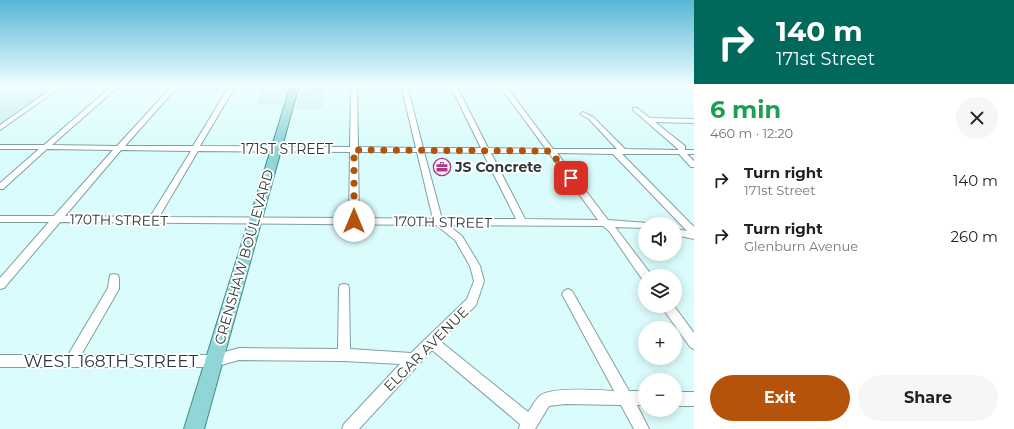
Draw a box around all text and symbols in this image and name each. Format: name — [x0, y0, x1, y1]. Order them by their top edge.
text: 140 m — [776, 14, 863, 48]
icon: right — [710, 16, 762, 68]
text: 171st Street — [776, 48, 875, 70]
text: 6 min — [710, 95, 781, 124]
button: close — [956, 97, 998, 139]
text: 460 m · 12:20 — [710, 125, 793, 141]
street label: 171ST STREET — [241, 140, 333, 158]
office icon: JS Concrete — [432, 157, 452, 177]
place label: JS Concrete — [454, 158, 542, 176]
pin — [554, 161, 588, 195]
text: Turn right — [744, 163, 823, 182]
street label: CRENSHAW BOULEVARD — [210, 167, 278, 347]
icon: arrive — [560, 167, 582, 189]
icon: right — [710, 169, 732, 191]
text: 140 m — [953, 171, 998, 190]
text: 171st Street — [744, 182, 816, 198]
position arrow — [333, 200, 375, 242]
street label: 170TH STREET — [70, 210, 168, 230]
street label: 170TH STREET — [394, 212, 492, 232]
map controls — [638, 217, 682, 417]
button: sound — [638, 217, 682, 261]
text: Turn right — [744, 219, 823, 238]
icon: right — [710, 225, 732, 247]
text: 260 m — [951, 227, 998, 246]
text: Glenburn Avenue — [744, 238, 858, 254]
button: layers — [638, 269, 682, 313]
street label: ELGAR AVENUE — [380, 303, 472, 395]
button: + — [638, 321, 682, 365]
street label: WEST 168TH STREET — [24, 351, 199, 371]
button: − — [638, 373, 682, 417]
button: Exit — [710, 375, 850, 421]
button: Share — [858, 375, 998, 421]

